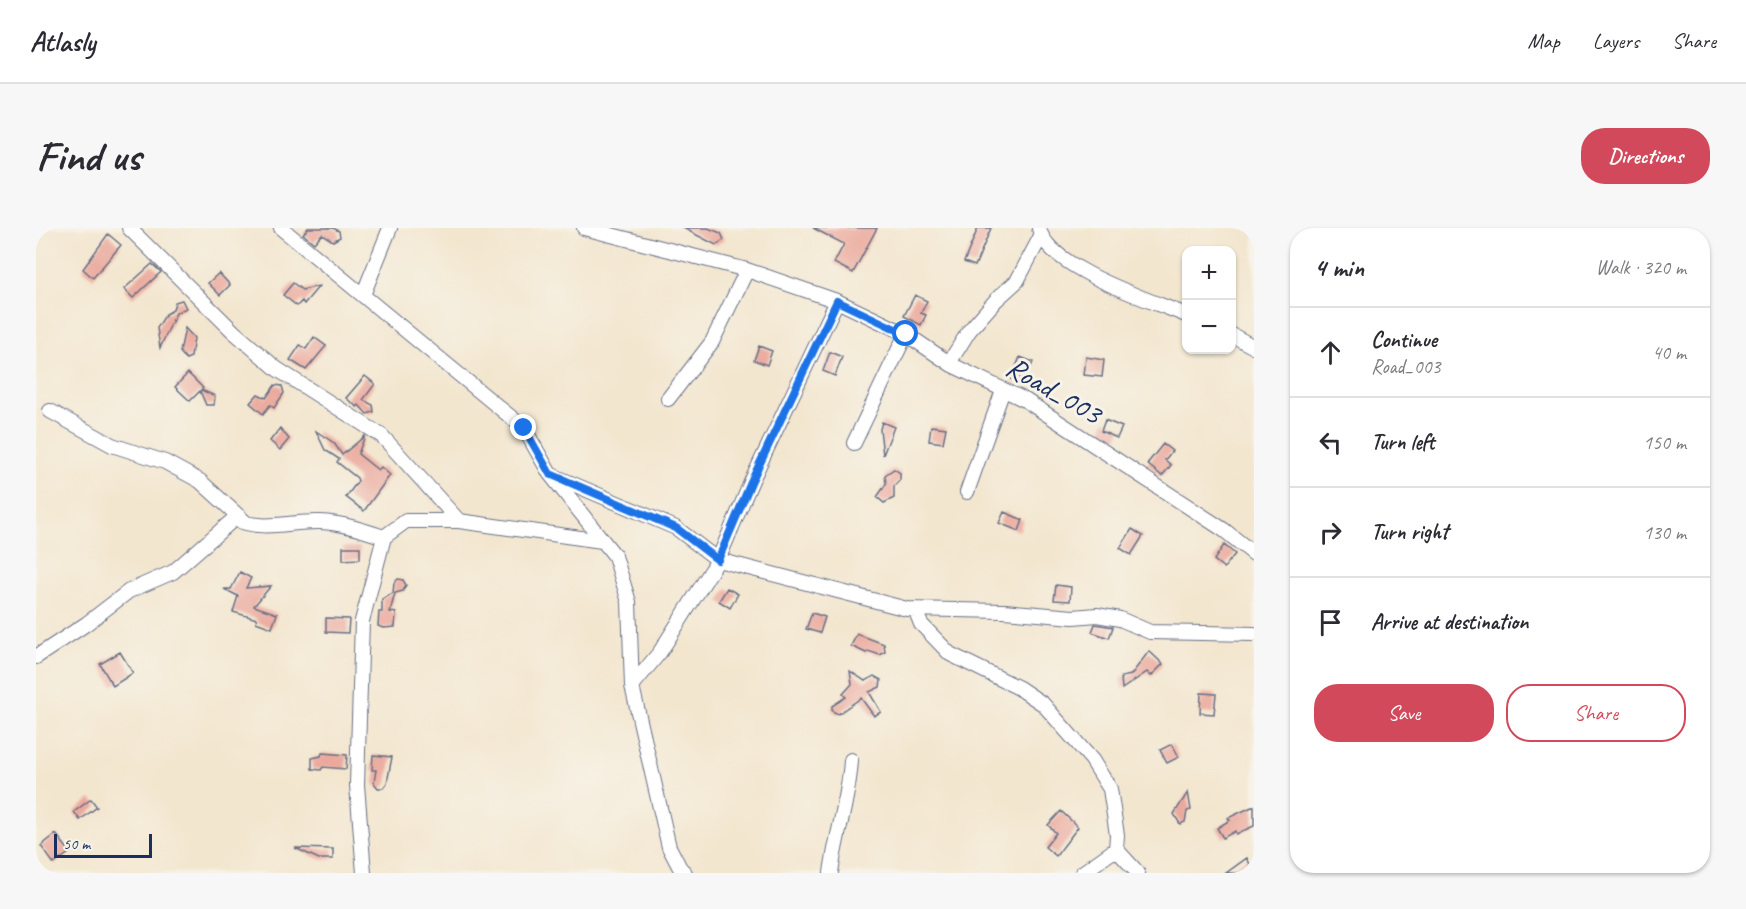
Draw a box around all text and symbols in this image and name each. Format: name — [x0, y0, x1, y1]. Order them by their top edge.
text: Atlasly — [30, 24, 95, 59]
text: Map — [1527, 28, 1560, 54]
text: Layers — [1593, 28, 1639, 54]
text: Share — [1672, 28, 1716, 54]
button: Directions — [1581, 128, 1710, 184]
text: Find us — [36, 130, 141, 183]
map controls — [1182, 246, 1236, 354]
button: + — [1182, 246, 1236, 300]
text: 4 min — [1314, 251, 1364, 284]
text: Walk · 320 m — [1596, 255, 1686, 280]
button: − — [1182, 300, 1236, 354]
route start — [892, 320, 918, 346]
text: Continue — [1371, 326, 1437, 354]
icon: ahead — [1314, 336, 1347, 369]
text: 40 m — [1652, 340, 1686, 365]
street label: Road_003 — [999, 348, 1111, 434]
text: Road_003 — [1371, 354, 1440, 379]
route end — [510, 414, 536, 440]
icon: left — [1314, 426, 1347, 459]
text: Turn left — [1371, 428, 1435, 456]
text: 150 m — [1643, 430, 1686, 455]
icon: right — [1314, 516, 1347, 549]
text: Turn right — [1371, 518, 1448, 546]
text: 130 m — [1643, 520, 1686, 545]
icon: arrive — [1314, 606, 1347, 639]
text: Arrive at destination — [1371, 608, 1528, 636]
button: Save — [1314, 684, 1494, 742]
button: Share — [1506, 684, 1686, 742]
scale bar — [54, 831, 152, 858]
text: 50 m — [63, 834, 90, 854]

